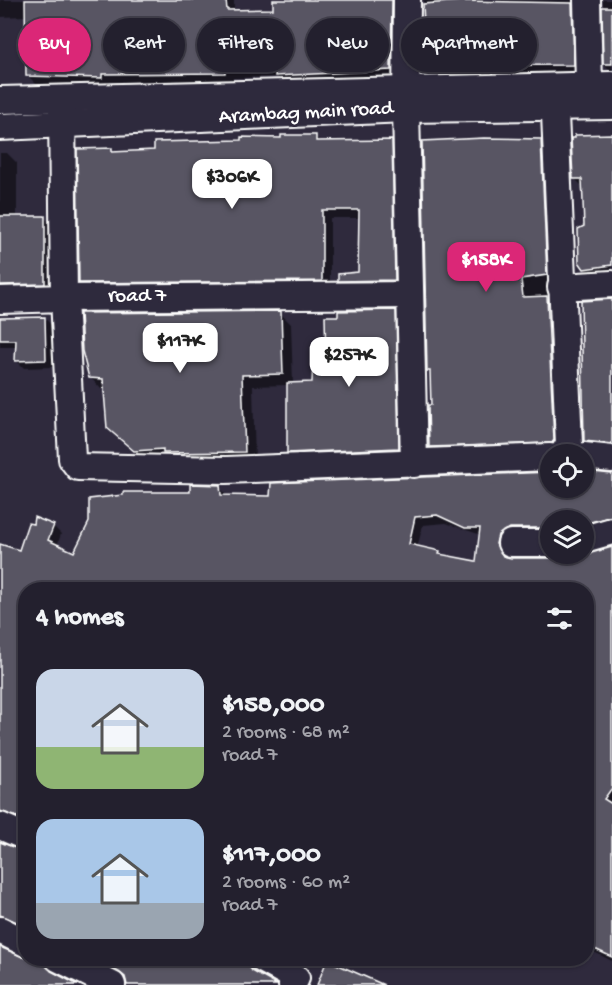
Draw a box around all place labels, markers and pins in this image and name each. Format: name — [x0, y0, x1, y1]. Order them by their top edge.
pin: $306K — [190, 159, 274, 210]
pin: $158K — [444, 242, 528, 293]
pin: $117K — [138, 323, 222, 374]
pin: $257K — [307, 337, 391, 388]

